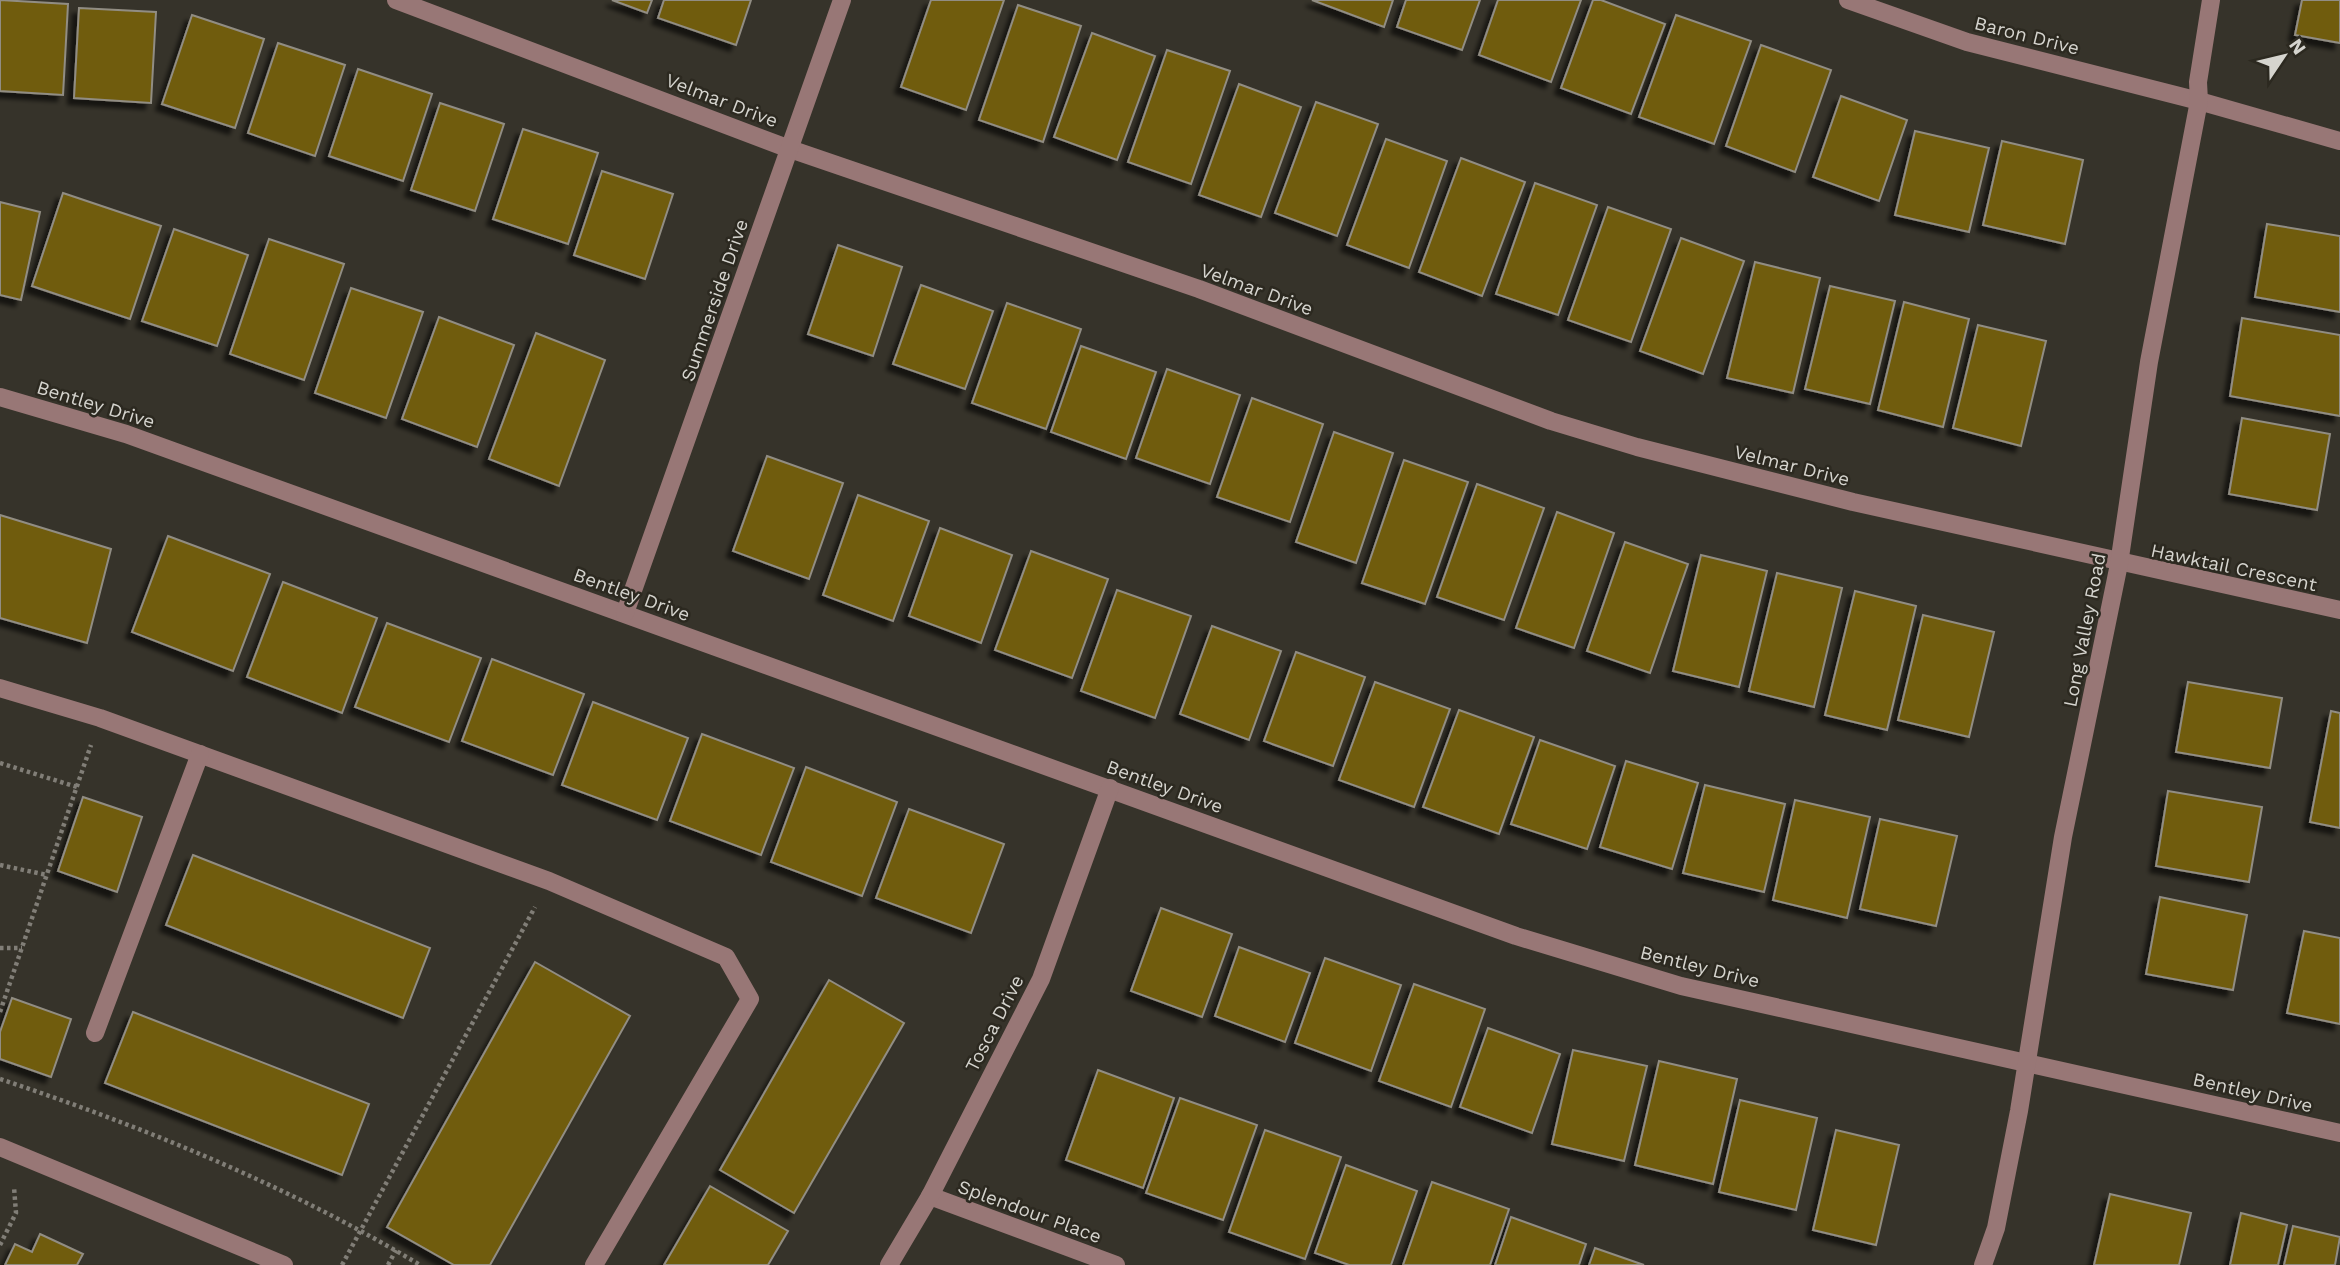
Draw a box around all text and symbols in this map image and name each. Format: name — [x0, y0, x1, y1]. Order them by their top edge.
street label: Baron Drive — [1972, 11, 2082, 60]
north arrow — [2249, 21, 2319, 91]
text: N — [2284, 34, 2311, 59]
street label: Velmar Drive — [663, 69, 781, 132]
street label: Summerside Drive — [676, 216, 753, 384]
street label: Velmar Drive — [1197, 258, 1316, 320]
street label: Bentley Drive — [34, 376, 158, 433]
street label: Velmar Drive — [1732, 440, 1852, 491]
street label: Hawktail Crescent — [2149, 539, 2319, 596]
street label: Long Valley Road — [2058, 551, 2111, 709]
street label: Bentley Drive — [570, 563, 693, 626]
street label: Bentley Drive — [1103, 755, 1226, 818]
street label: Bentley Drive — [1638, 941, 1762, 992]
street label: Tosca Drive — [960, 971, 1029, 1075]
street label: Bentley Drive — [2191, 1068, 2315, 1117]
street label: Splendour Place — [955, 1175, 1105, 1248]

